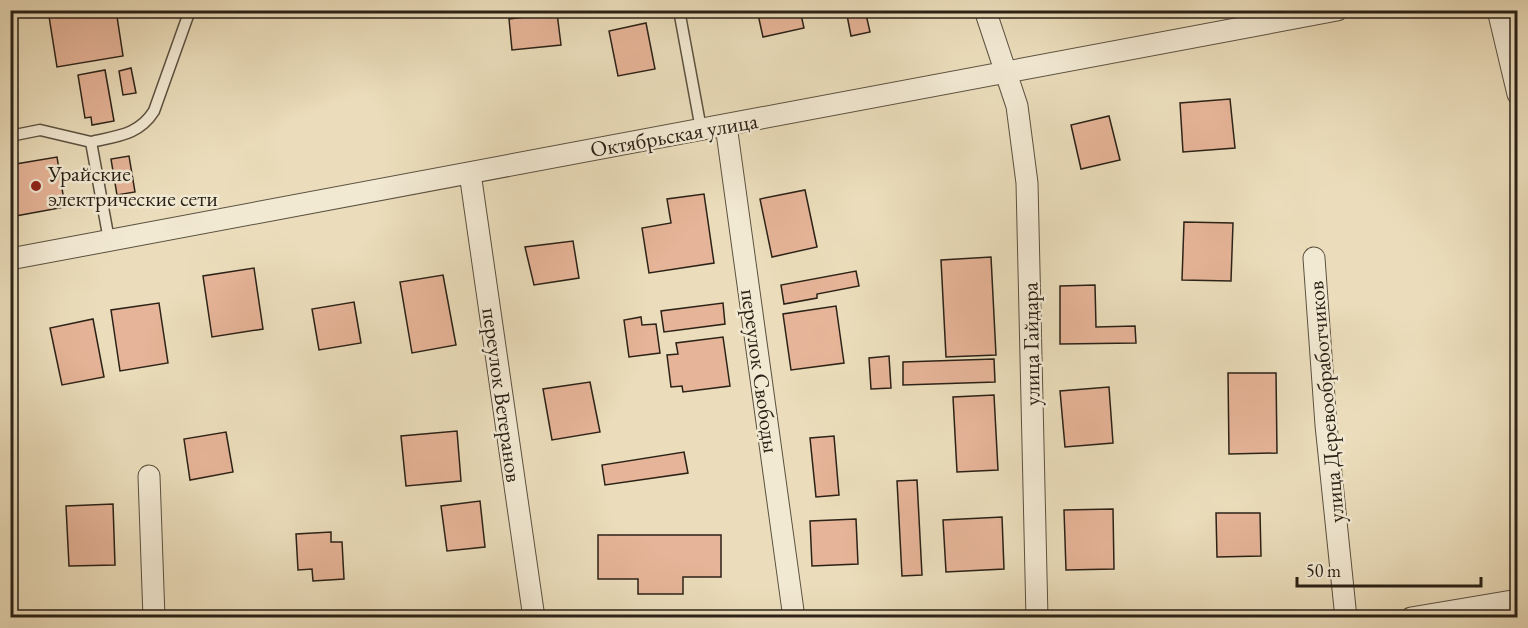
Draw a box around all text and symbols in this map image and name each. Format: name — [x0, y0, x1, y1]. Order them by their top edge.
street label: Октябрьская улица — [588, 106, 760, 164]
place label: Урайские электрические сети — [47, 159, 218, 213]
marker: Урайские электрические сети — [29, 179, 43, 193]
street label: улица Деревообработчиков — [1301, 280, 1351, 524]
street label: улица Гайдара — [1015, 282, 1047, 406]
street label: переулок Свободы — [734, 287, 786, 455]
street label: переулок Ветеранов — [475, 306, 529, 484]
scale bar — [1297, 550, 1482, 588]
text: 50 m — [1306, 559, 1341, 582]

